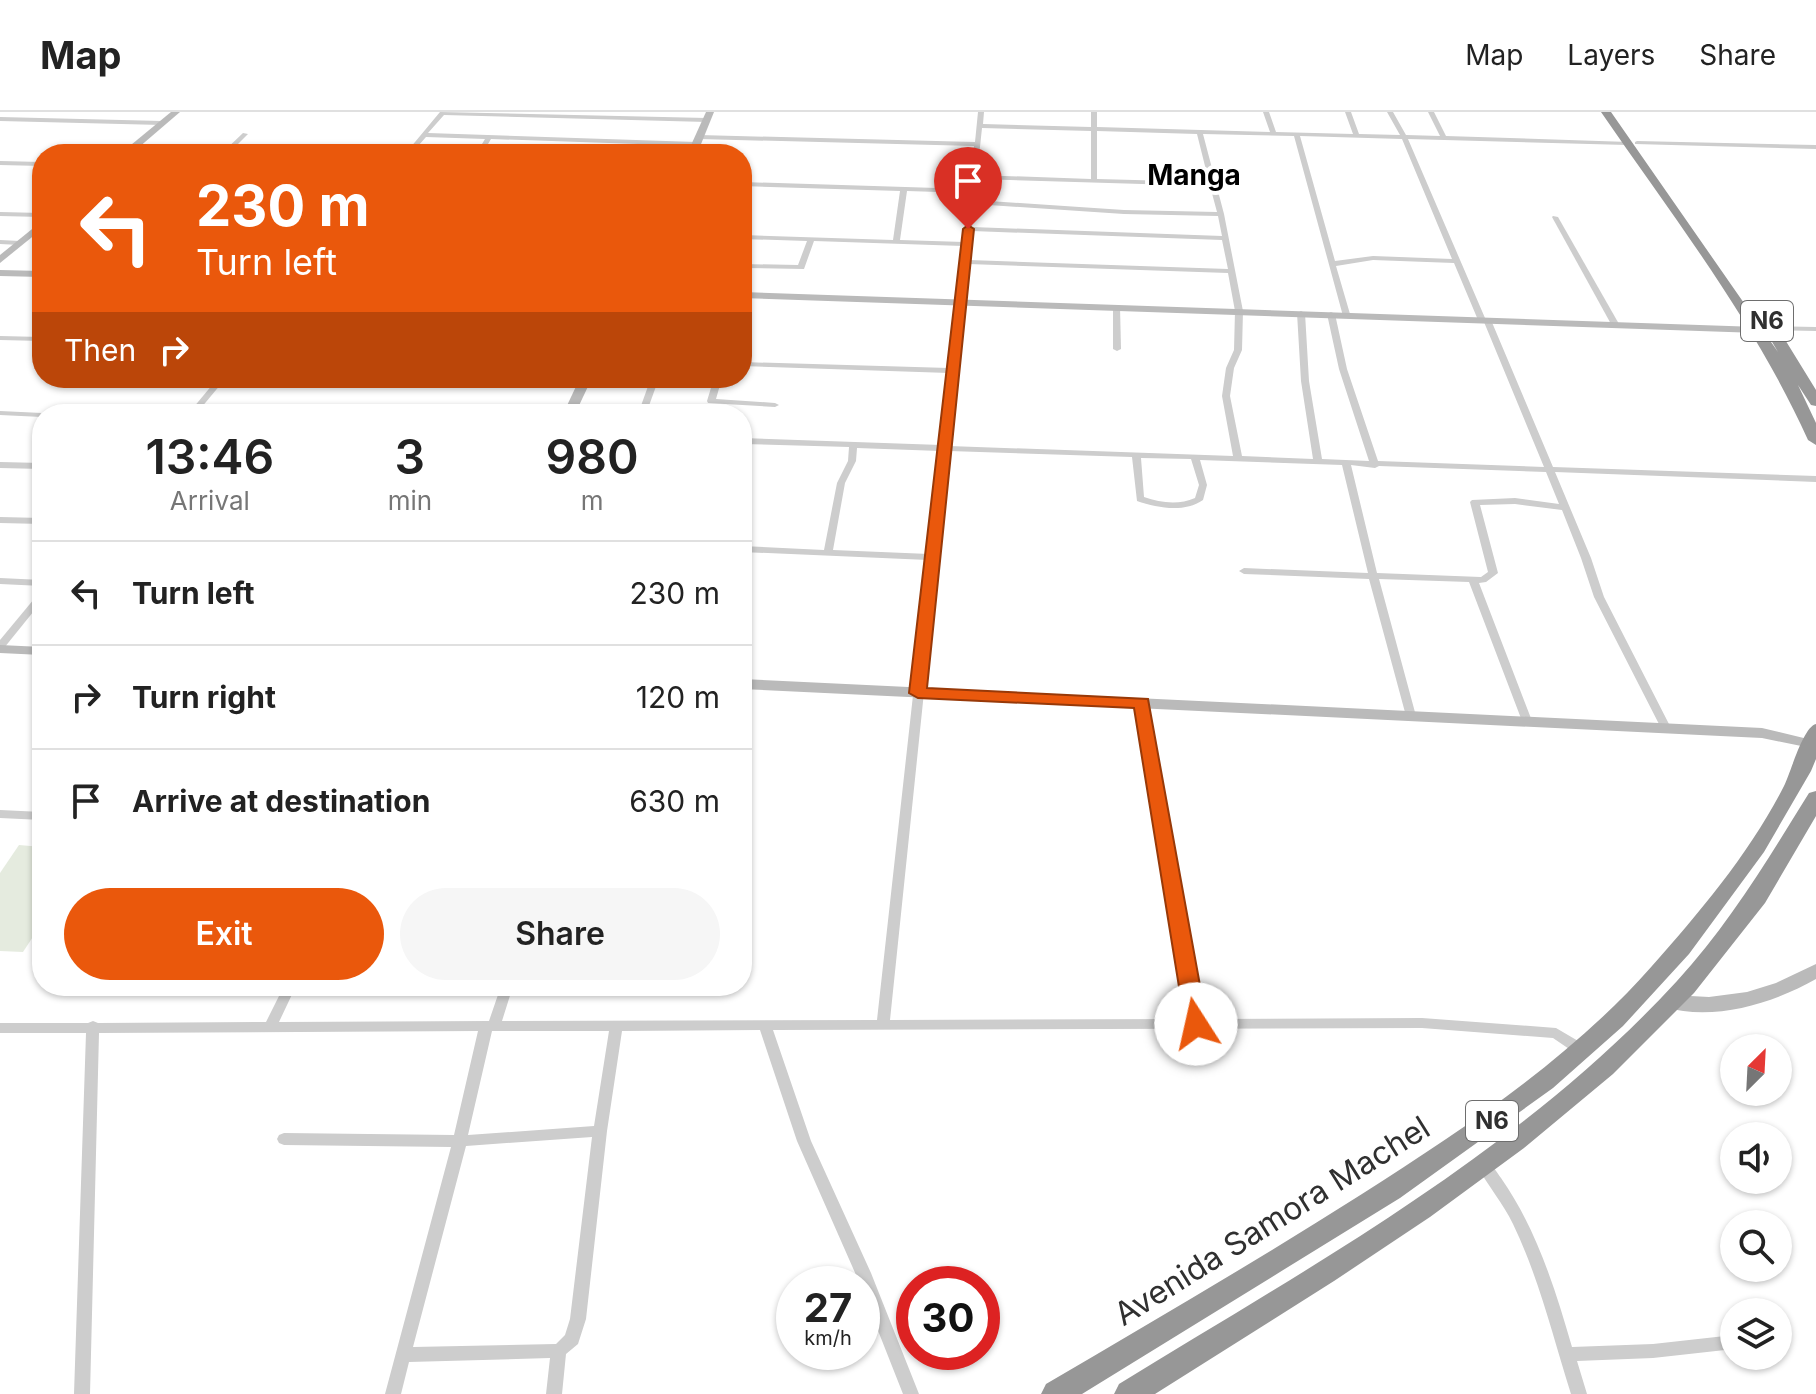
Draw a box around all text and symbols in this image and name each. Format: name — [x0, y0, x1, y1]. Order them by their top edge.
text: Map — [40, 32, 121, 78]
text: Map — [1465, 38, 1523, 72]
text: Layers — [1567, 38, 1655, 72]
text: Share — [1699, 38, 1776, 72]
pin — [934, 147, 1002, 229]
district label: Manga — [1147, 158, 1241, 192]
icon: arrive — [946, 159, 990, 203]
text: 230 m — [196, 172, 370, 240]
icon: left — [64, 176, 168, 280]
text: Turn left — [196, 240, 337, 284]
road number: N6 — [1741, 301, 1793, 341]
icon: right — [152, 328, 196, 372]
text: Then — [64, 332, 136, 368]
text: 13:46 — [145, 427, 274, 486]
text: 3 — [395, 427, 425, 486]
text: 980 — [545, 427, 639, 486]
text: Arrival — [170, 485, 250, 516]
text: min — [388, 485, 432, 516]
text: m — [581, 485, 603, 516]
icon: left — [64, 571, 108, 615]
text: Turn left — [132, 575, 254, 611]
text: 230 m — [630, 575, 720, 611]
icon: right — [64, 675, 108, 719]
text: Turn right — [132, 679, 276, 715]
text: 120 m — [636, 679, 720, 715]
icon: arrive — [64, 779, 108, 823]
text: Arrive at destination — [132, 783, 430, 819]
text: 630 m — [629, 783, 720, 819]
button: Exit — [64, 888, 384, 980]
button: Share — [400, 888, 720, 980]
position arrow — [1154, 982, 1238, 1066]
north arrow — [1720, 1034, 1792, 1106]
map controls — [1720, 1034, 1792, 1370]
road number: N6 — [1466, 1101, 1518, 1141]
street label: Avenida Samora Machel — [1107, 1107, 1437, 1334]
button: sound — [1720, 1122, 1792, 1194]
button: search — [1720, 1210, 1792, 1282]
speed limit sign: 30 — [896, 1266, 1000, 1370]
text: 27 — [804, 1283, 852, 1332]
button: layers — [1720, 1298, 1792, 1370]
text: km/h — [804, 1326, 852, 1350]

